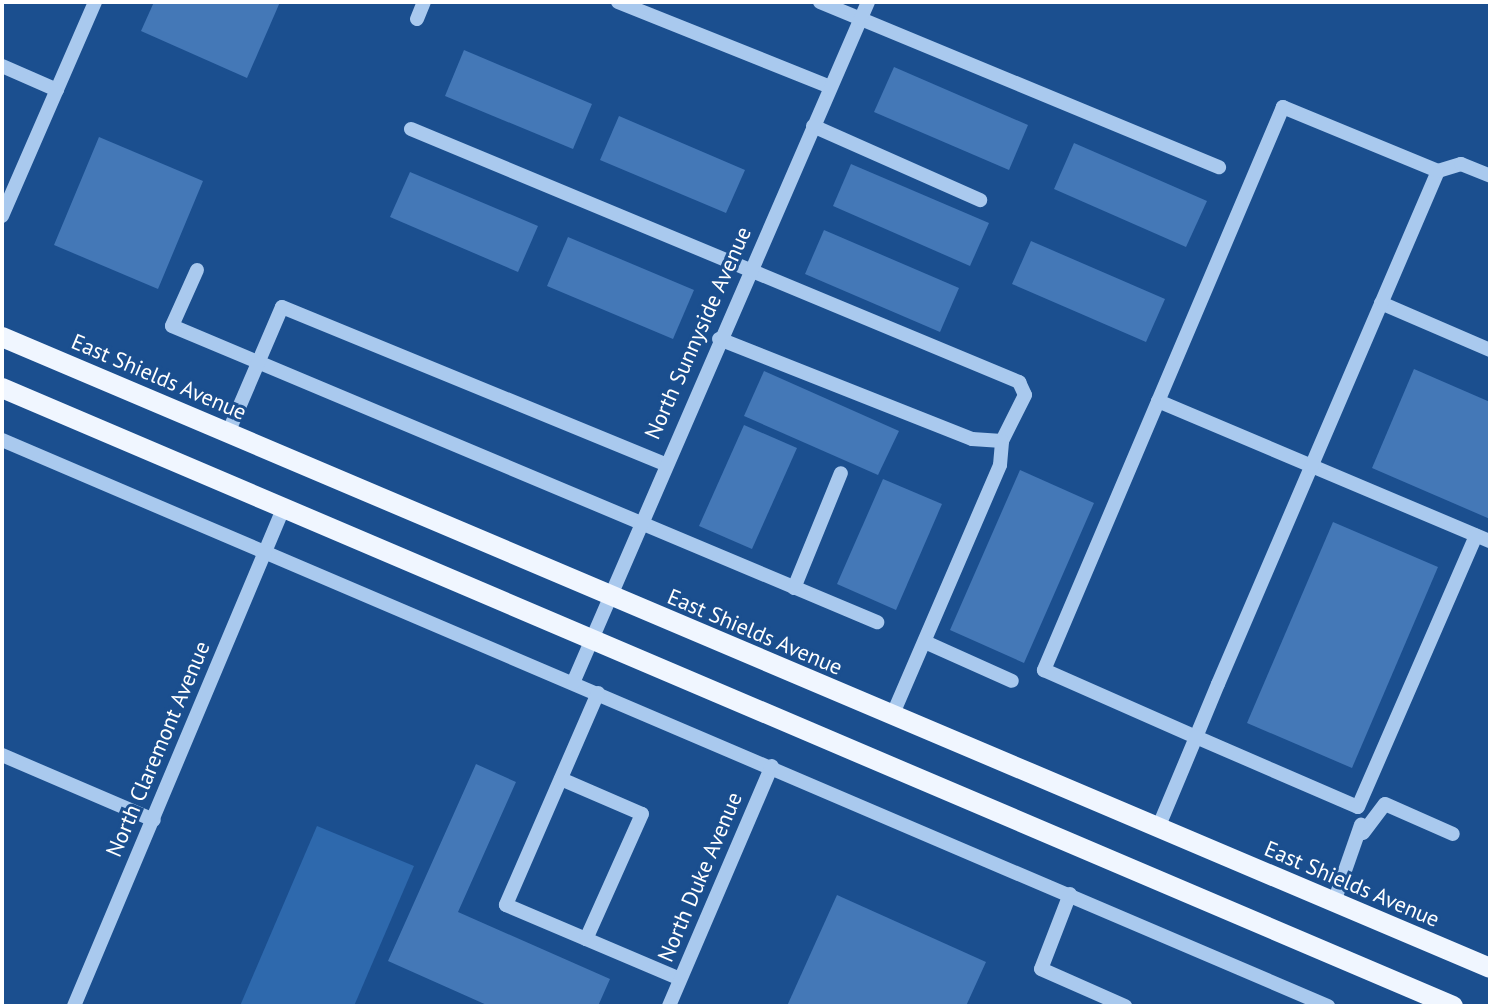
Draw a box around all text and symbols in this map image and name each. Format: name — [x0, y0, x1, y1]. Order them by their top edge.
street label: North Sunnyside Avenue — [639, 222, 757, 444]
street label: East Shields Avenue — [67, 328, 251, 426]
street label: East Shields Avenue — [663, 583, 847, 681]
street label: North Claremont Avenue — [100, 637, 216, 861]
street label: North Duke Avenue — [652, 788, 748, 966]
street label: East Shields Avenue — [1260, 835, 1444, 933]

